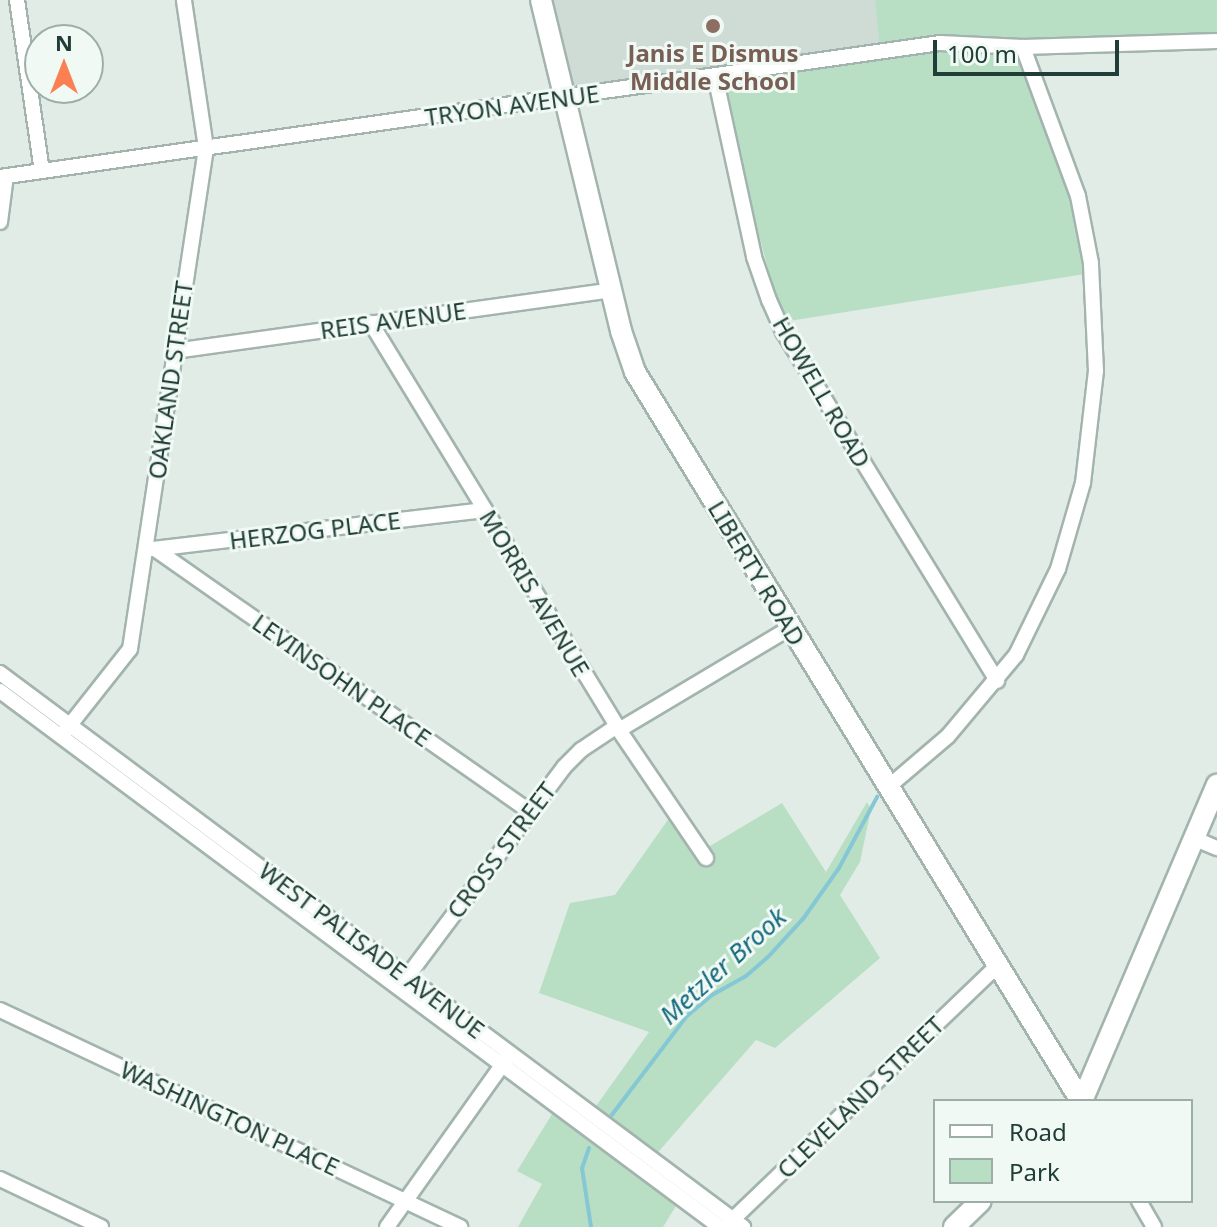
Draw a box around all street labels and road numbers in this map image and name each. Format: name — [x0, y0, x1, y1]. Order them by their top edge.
street label: TRYON AVENUE — [423, 79, 601, 131]
street label: OAKLAND STREET — [142, 279, 198, 481]
street label: REIS AVENUE — [318, 296, 468, 344]
street label: HOWELL ROAD — [767, 311, 877, 473]
street label: LIBERTY ROAD — [702, 495, 812, 651]
street label: HERZOG PLACE — [228, 505, 402, 555]
street label: MORRIS AVENUE — [474, 505, 596, 681]
street label: LEVINSOHN PLACE — [247, 608, 437, 752]
street label: CROSS STREET — [440, 776, 562, 924]
street label: WEST PALISADE AVENUE — [254, 856, 490, 1044]
street label: CLEVELAND STREET — [771, 1010, 949, 1184]
street label: WASHINGTON PLACE — [116, 1055, 344, 1181]

